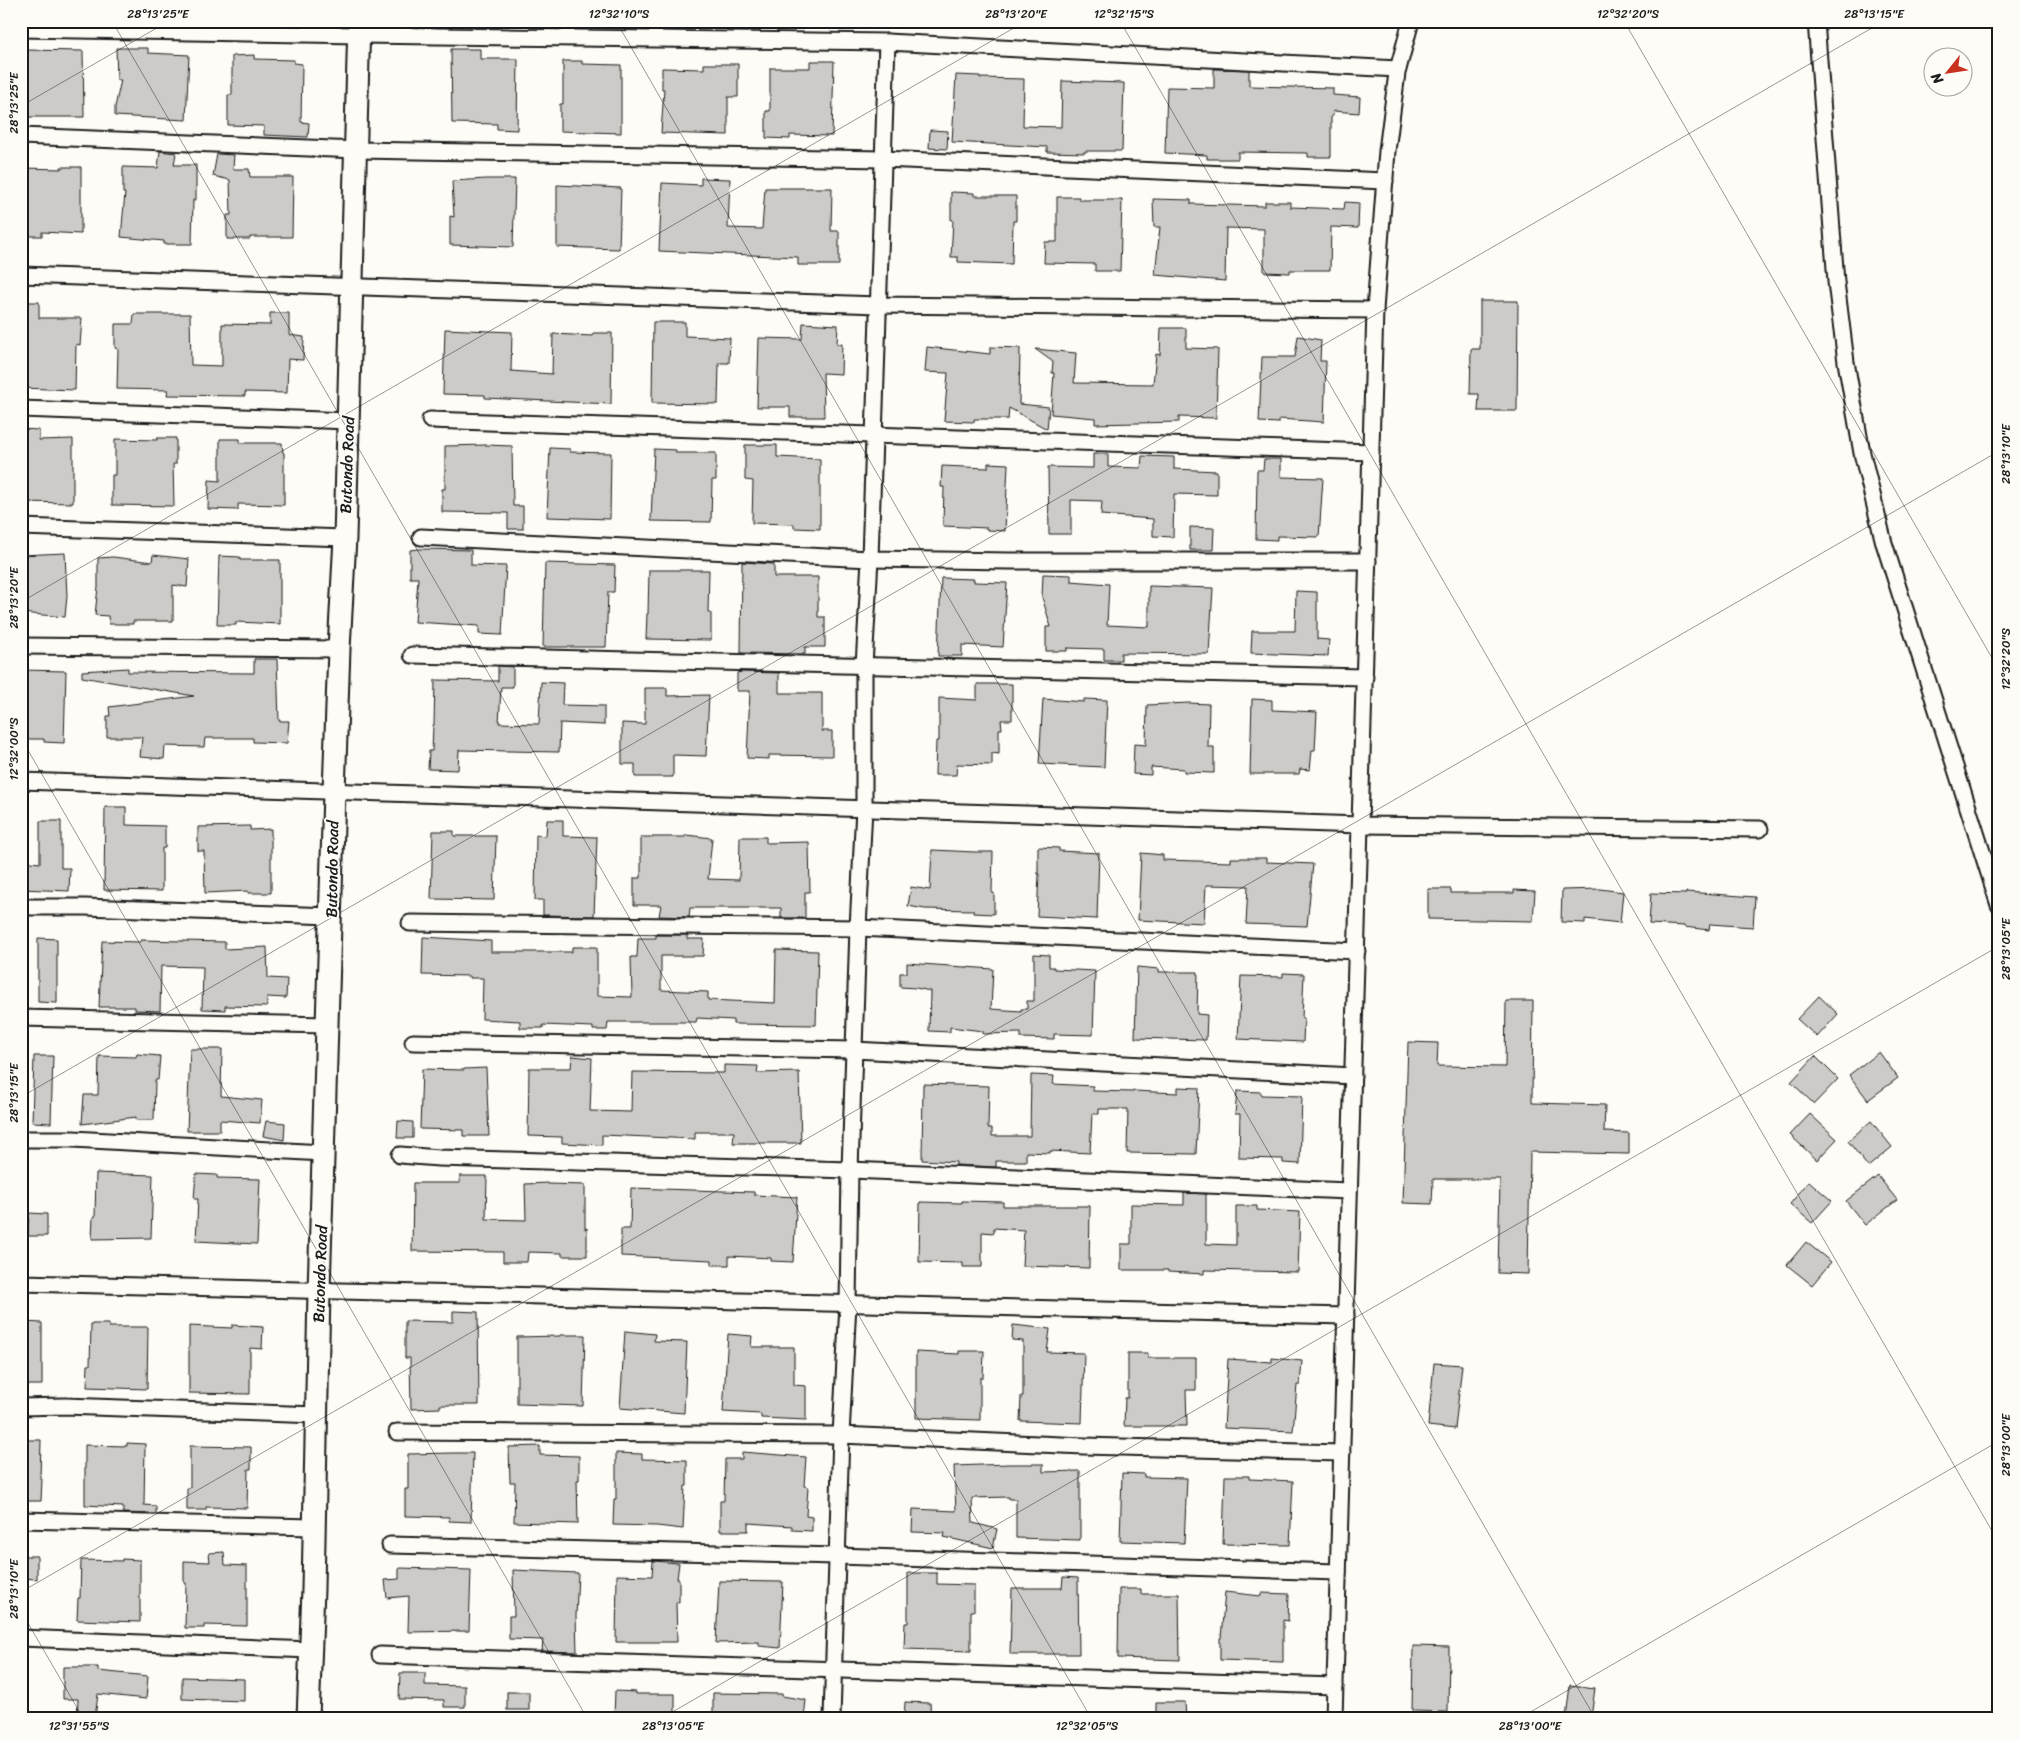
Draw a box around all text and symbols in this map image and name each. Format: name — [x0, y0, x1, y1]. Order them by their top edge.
text: 28°13'25"E — [127, 3, 190, 25]
text: 12°32'10"S — [589, 3, 650, 25]
text: 28°13'20"E — [985, 3, 1048, 25]
text: 12°32'15"S — [1094, 3, 1155, 25]
text: 12°32'20"S — [1597, 3, 1660, 25]
text: 28°13'15"E — [1844, 3, 1905, 25]
north arrow — [1922, 48, 1972, 98]
text: N — [1924, 68, 1951, 90]
text: 28°13'25"E — [3, 71, 25, 134]
street label: Butondo Road — [331, 414, 363, 514]
text: 28°13'10"E — [1995, 423, 2017, 484]
text: 28°13'20"E — [3, 566, 25, 629]
text: 12°32'20"S — [1995, 627, 2017, 690]
text: 12°32'00"S — [3, 717, 25, 780]
street label: Butondo Road — [317, 819, 347, 918]
text: 28°13'05"E — [1995, 917, 2017, 980]
text: 28°13'15"E — [3, 1062, 25, 1123]
street label: Butondo Road — [304, 1223, 336, 1323]
text: 28°13'00"E — [1995, 1413, 2017, 1476]
text: 28°13'10"E — [3, 1558, 25, 1619]
text: 12°31'55"S — [49, 1715, 110, 1737]
text: 28°13'05"E — [642, 1715, 705, 1737]
text: 12°32'05"S — [1056, 1715, 1119, 1737]
text: 28°13'00"E — [1499, 1715, 1562, 1737]

